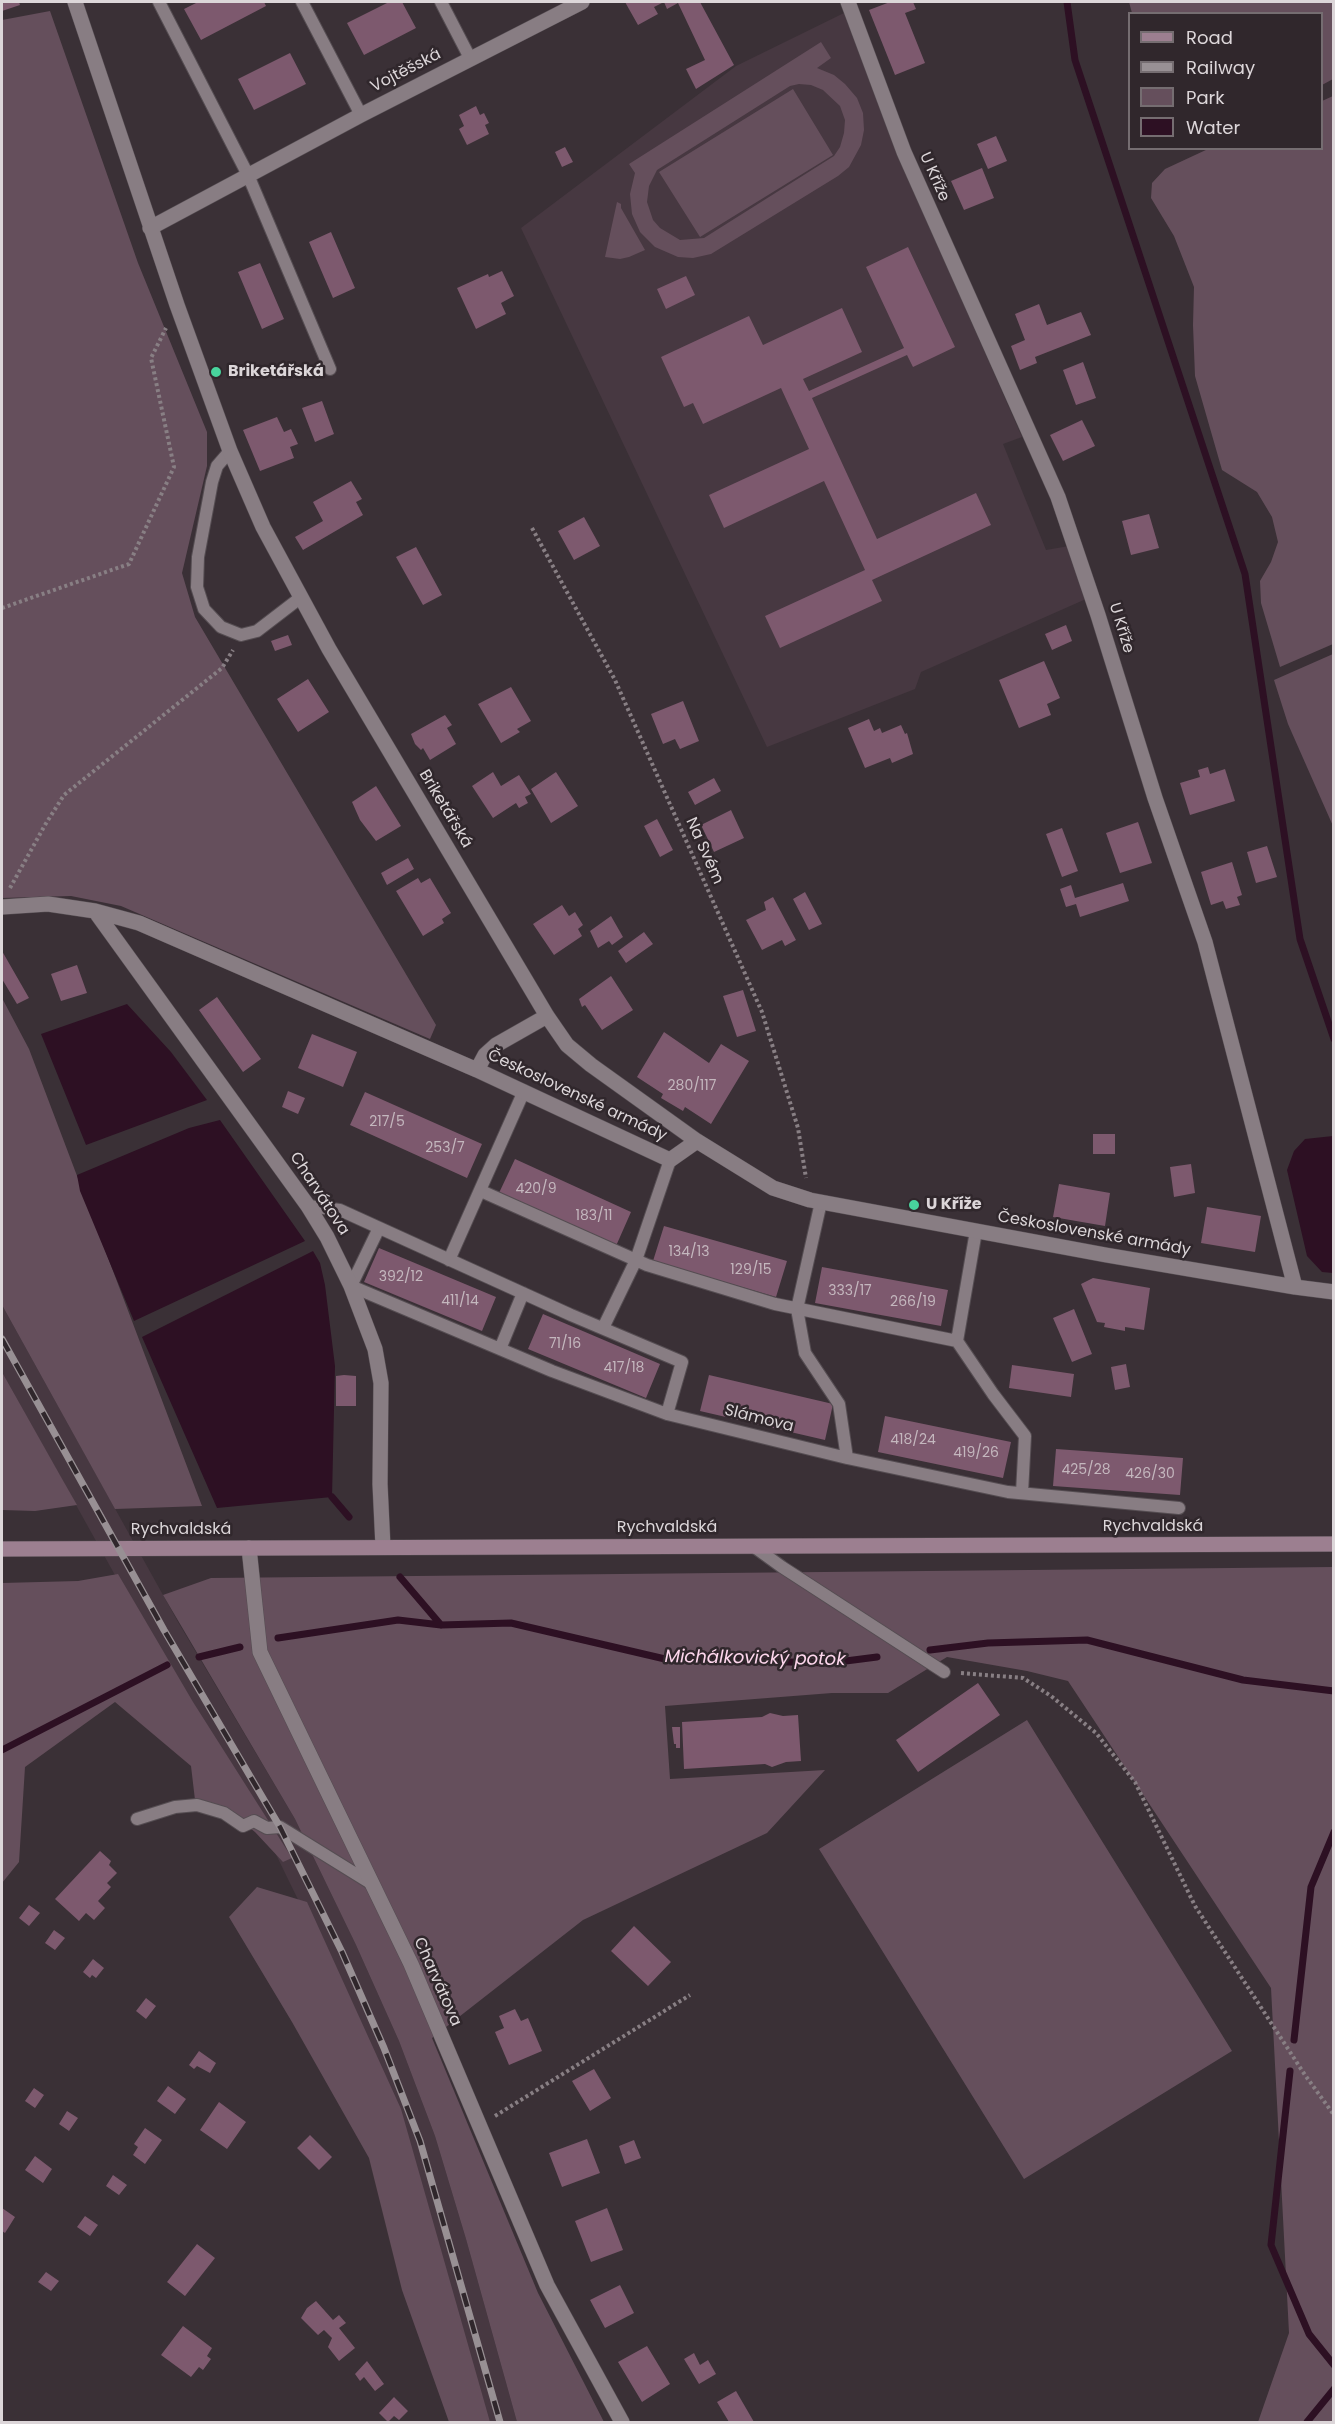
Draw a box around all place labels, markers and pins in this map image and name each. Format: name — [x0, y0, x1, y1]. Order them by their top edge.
place label: Briketářská — [228, 362, 324, 382]
marker: Briketářská — [209, 365, 223, 379]
place label: U Kříže — [926, 1195, 982, 1215]
marker: U Kříže — [907, 1198, 921, 1212]

